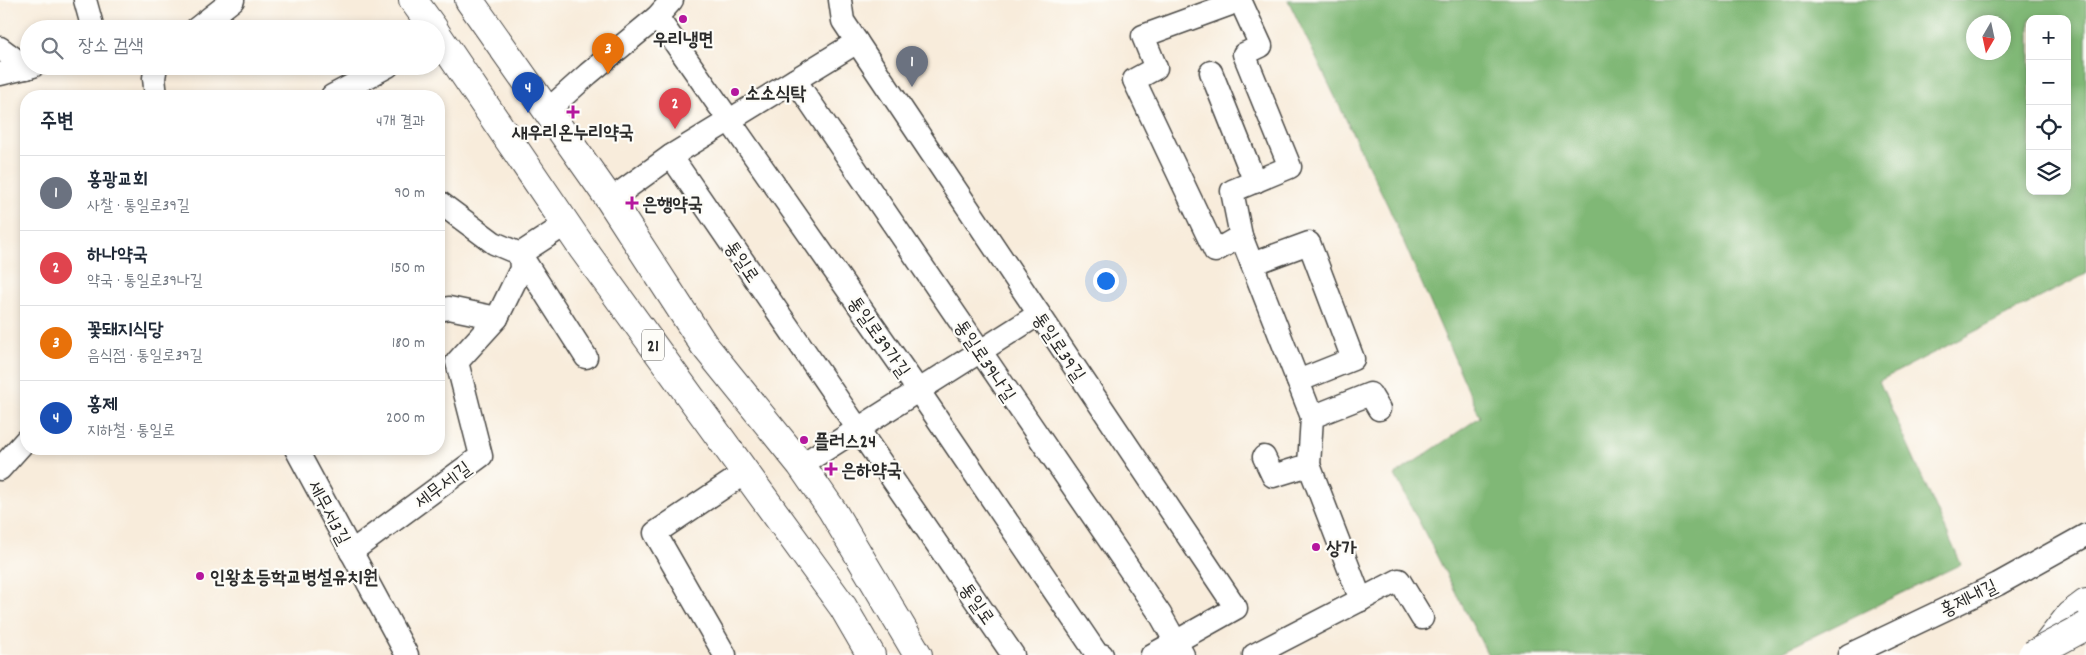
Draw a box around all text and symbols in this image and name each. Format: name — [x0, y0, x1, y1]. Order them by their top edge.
marker: 우리냉면 — [677, 13, 689, 25]
north arrow — [1966, 15, 2011, 60]
map controls — [2026, 15, 2071, 195]
button: + — [2026, 15, 2071, 60]
search box — [20, 20, 445, 75]
place label: 우리냉면 — [652, 28, 714, 55]
pin: 3 — [592, 33, 624, 74]
icon: search — [38, 34, 66, 62]
text: 장소 검색 — [78, 34, 144, 61]
pin: 1 — [896, 46, 928, 87]
button: − — [2026, 60, 2071, 105]
pin: 4 — [512, 72, 544, 113]
place label: 소소식탁 — [745, 82, 807, 109]
marker: 소소식탁 — [729, 86, 741, 98]
pin: 2 — [659, 88, 691, 129]
button: locate — [2026, 105, 2071, 150]
marker: 새우리온누리약국 — [567, 106, 579, 118]
text: 주변 — [40, 108, 74, 138]
text: 4개 결과 — [376, 111, 425, 134]
place label: 새우리온누리약국 — [511, 121, 634, 148]
button: layers — [2026, 150, 2071, 195]
text: 홍광교회 — [87, 168, 148, 195]
text: 1 — [54, 182, 58, 205]
text: 90 m — [394, 182, 425, 205]
place label: 은행약국 — [642, 193, 703, 220]
text: 사찰 · 통일로39길 — [87, 195, 190, 218]
marker: 은행약국 — [626, 197, 638, 209]
street label: 통일로 — [716, 236, 764, 290]
text: 하나약국 — [87, 243, 148, 270]
text: 2 — [53, 257, 60, 280]
text: 150 m — [391, 257, 425, 280]
your location — [1093, 268, 1119, 294]
text: 약국 · 통일로39나길 — [87, 270, 203, 293]
street label: 통일로39가길 — [839, 292, 915, 384]
street label: 통일로39길 — [1024, 308, 1090, 388]
street label: 통일로39나길 — [946, 316, 1020, 408]
text: 꽃돼지식당 — [87, 318, 163, 345]
road number: 21 — [642, 330, 664, 360]
text: 3 — [52, 332, 60, 355]
text: 180 m — [392, 332, 425, 355]
text: 음식점 · 통일로39길 — [87, 345, 203, 368]
text: 홍제 — [87, 393, 118, 420]
text: 4 — [53, 407, 59, 430]
text: 200 m — [386, 407, 425, 430]
text: 지하철 · 통일로 — [87, 420, 175, 443]
place label: 플러스24 — [814, 430, 876, 457]
marker: 플러스24 — [798, 434, 810, 446]
street label: 세무서1길 — [410, 456, 478, 517]
place label: 은하약국 — [841, 459, 902, 486]
marker: 은하약국 — [825, 463, 837, 475]
street label: 세무서3길 — [299, 477, 355, 551]
place label: 상가 — [1326, 537, 1357, 564]
marker: 상가 — [1310, 541, 1322, 553]
place label: 인왕초등학교병설유치원 — [210, 566, 378, 593]
marker: 인왕초등학교병설유치원 — [194, 570, 206, 582]
street label: 홍제내길 — [1936, 575, 2003, 626]
street label: 통일로 — [951, 578, 999, 632]

